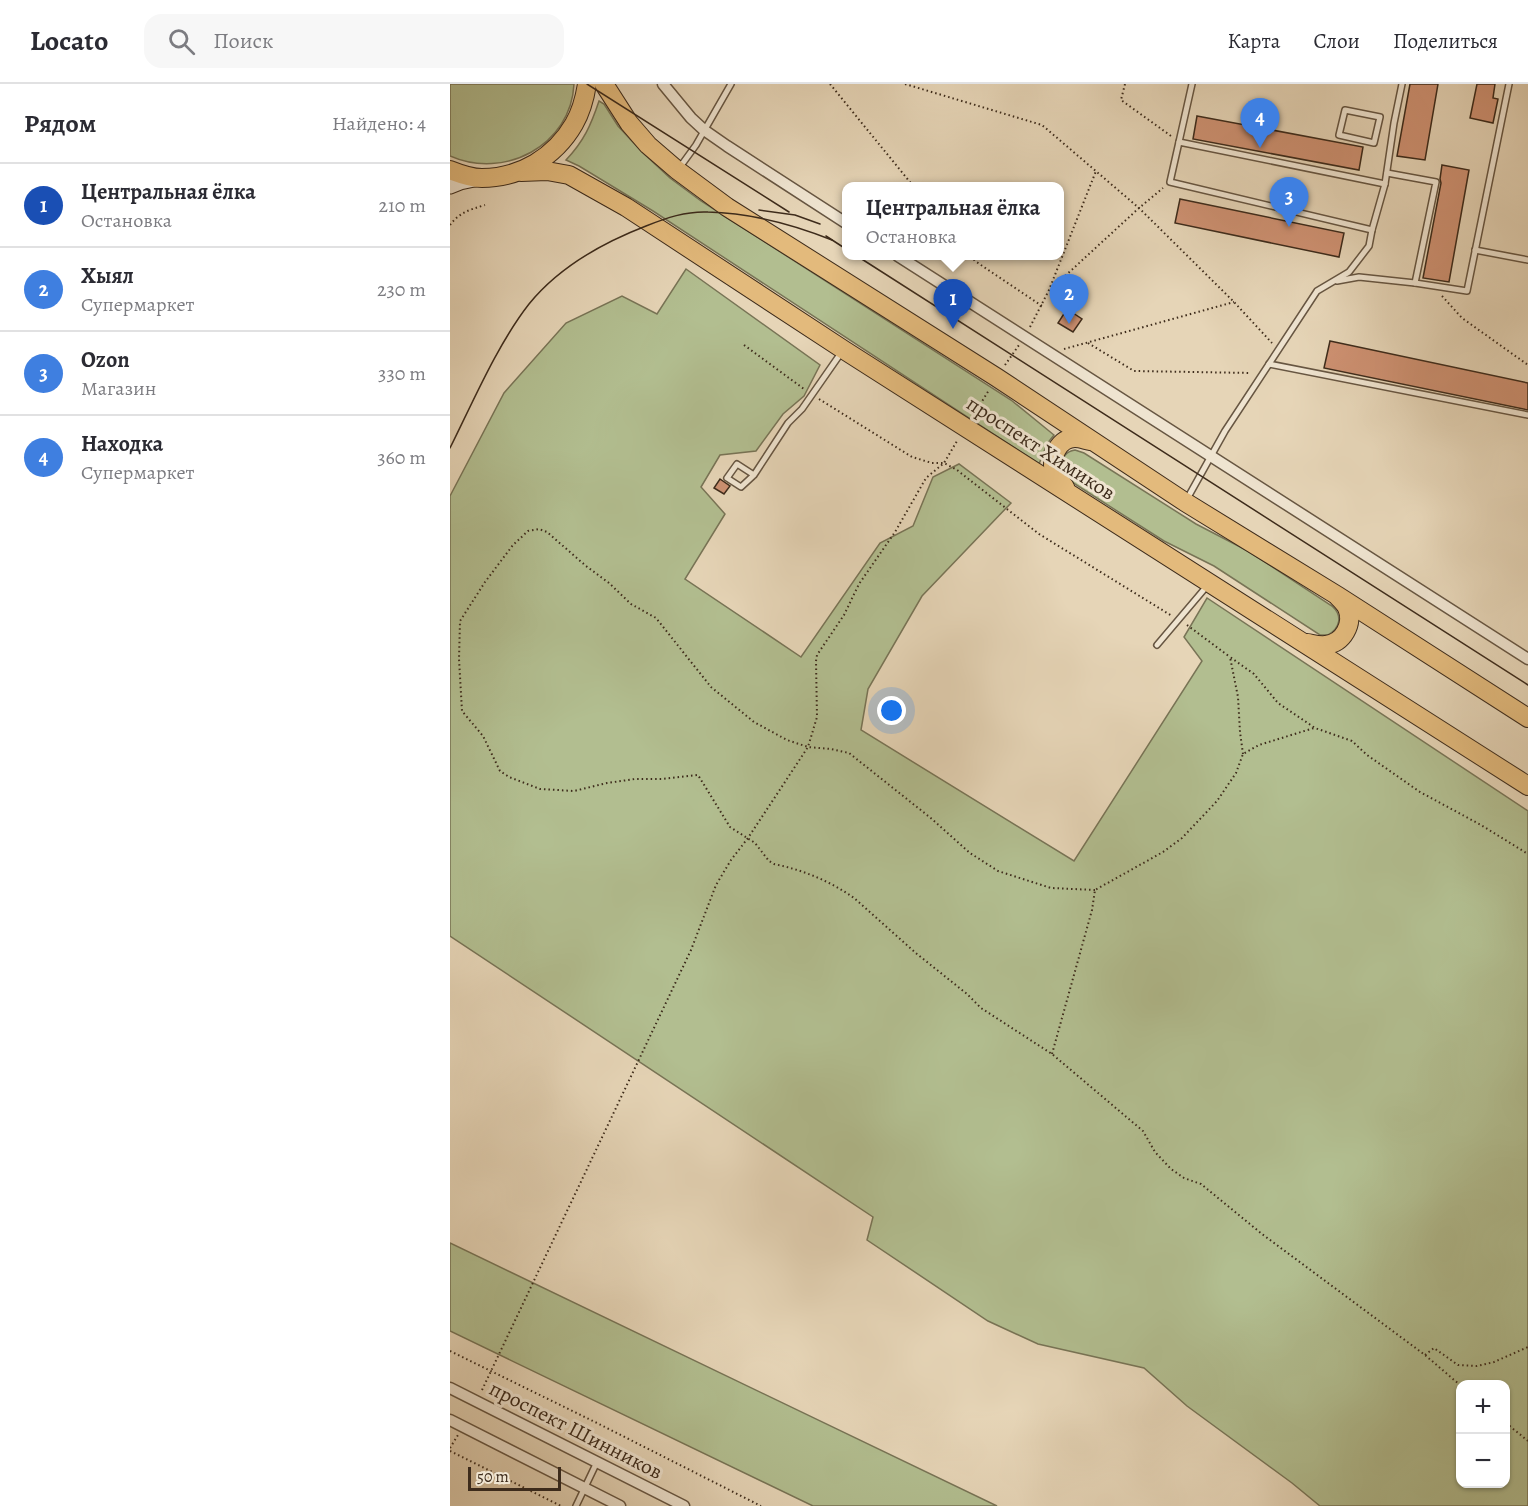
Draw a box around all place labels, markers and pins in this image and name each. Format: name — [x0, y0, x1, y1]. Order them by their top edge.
pin: 4 — [1240, 98, 1280, 148]
pin: 3 — [1270, 178, 1308, 227]
pin: 2 — [1050, 274, 1088, 324]
pin: 1 — [934, 280, 972, 329]

